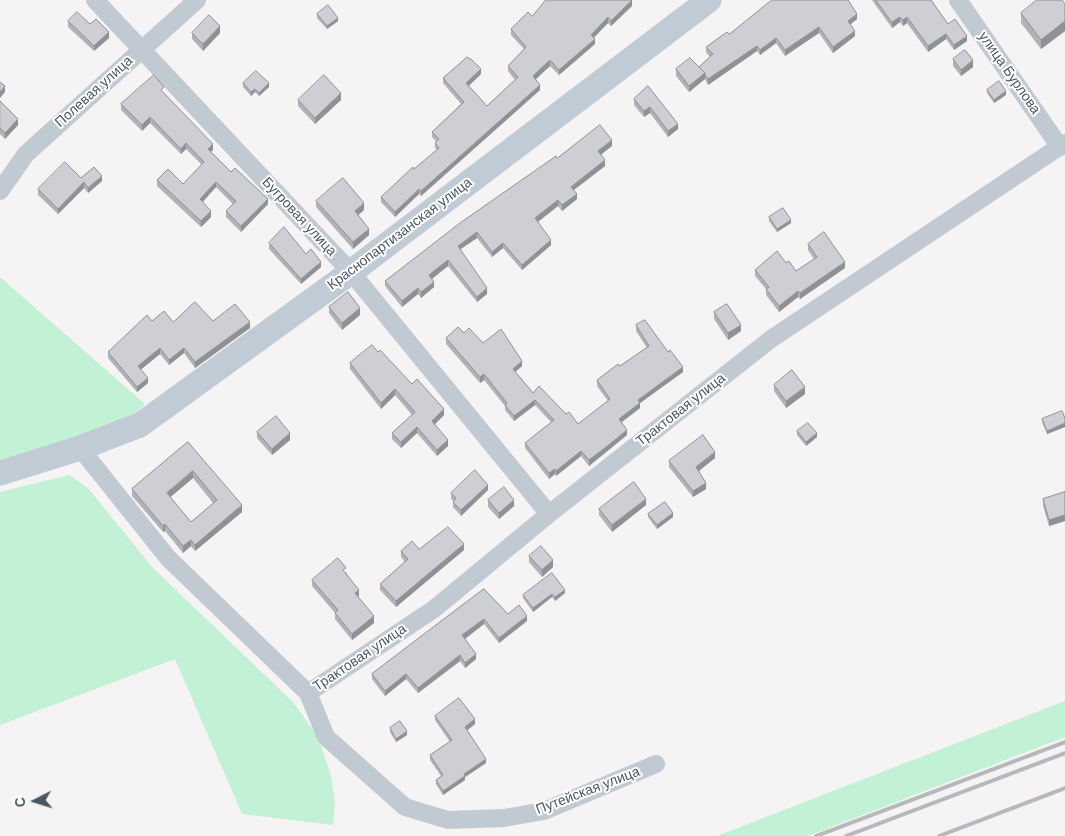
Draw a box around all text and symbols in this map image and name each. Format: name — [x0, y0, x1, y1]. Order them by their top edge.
street label: улица Бурлова — [974, 29, 1044, 117]
street label: Полевая улица — [52, 53, 136, 131]
street label: Бугровая улица — [258, 174, 340, 260]
street label: Краснопартизанская улица — [324, 174, 476, 294]
street label: Трактовая улица — [633, 370, 729, 450]
street label: Трактовая улица — [310, 621, 410, 695]
street label: Путейская улица — [534, 763, 642, 819]
north arrow — [10, 776, 60, 826]
text: С — [12, 797, 28, 808]

